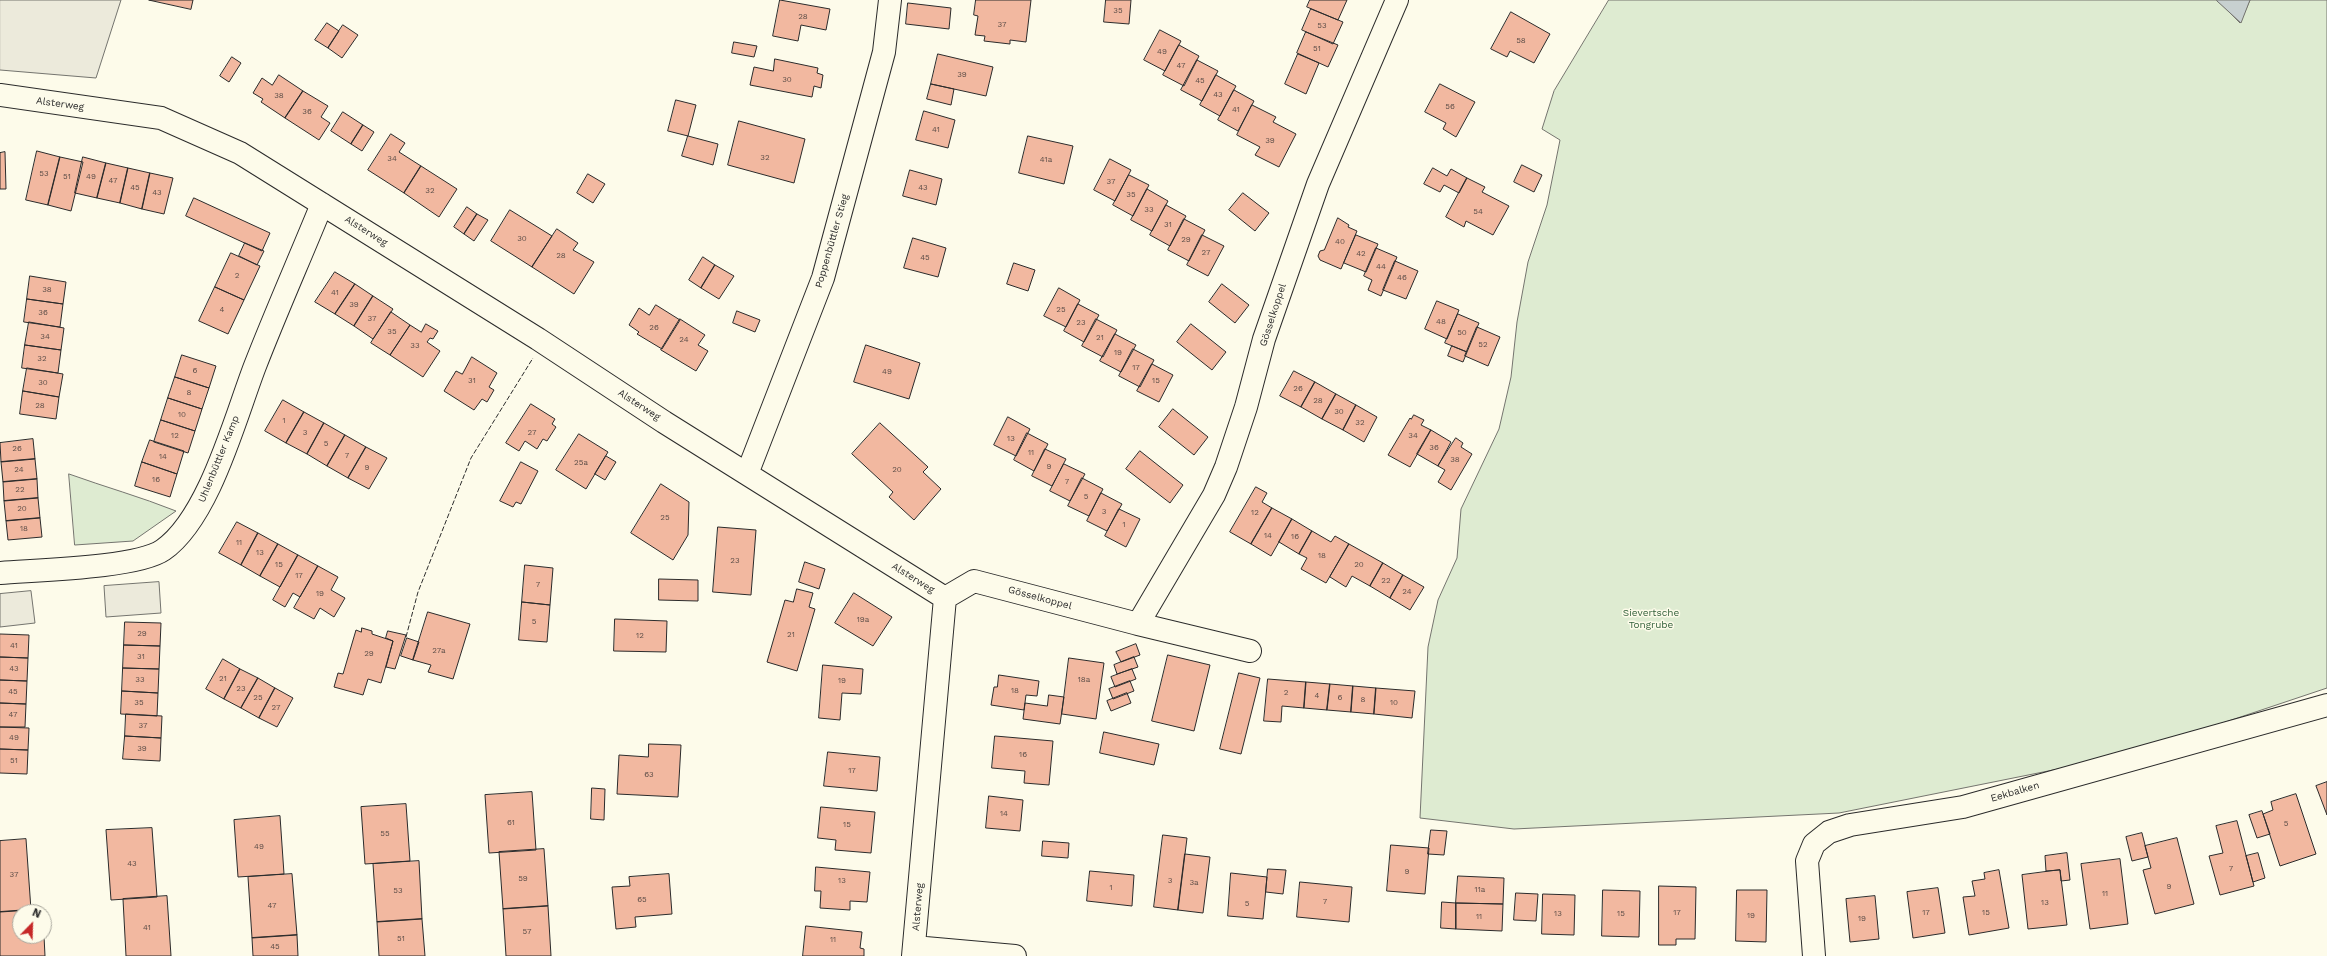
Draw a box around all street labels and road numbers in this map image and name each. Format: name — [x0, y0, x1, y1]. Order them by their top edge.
street label: Alsterweg — [35, 95, 85, 113]
street label: Poppenbüttler Stieg — [813, 193, 851, 289]
street label: Alsterweg — [342, 213, 390, 249]
street label: Gösselkoppel — [1257, 282, 1289, 348]
street label: Alsterweg — [615, 387, 663, 423]
street label: Uhlenbüttler Kamp — [196, 414, 242, 504]
street label: Alsterweg — [889, 560, 937, 596]
street label: Gösselkoppel — [1007, 584, 1073, 612]
street label: Eekbalken — [1989, 779, 2041, 805]
street label: Alsterweg — [910, 882, 926, 932]

